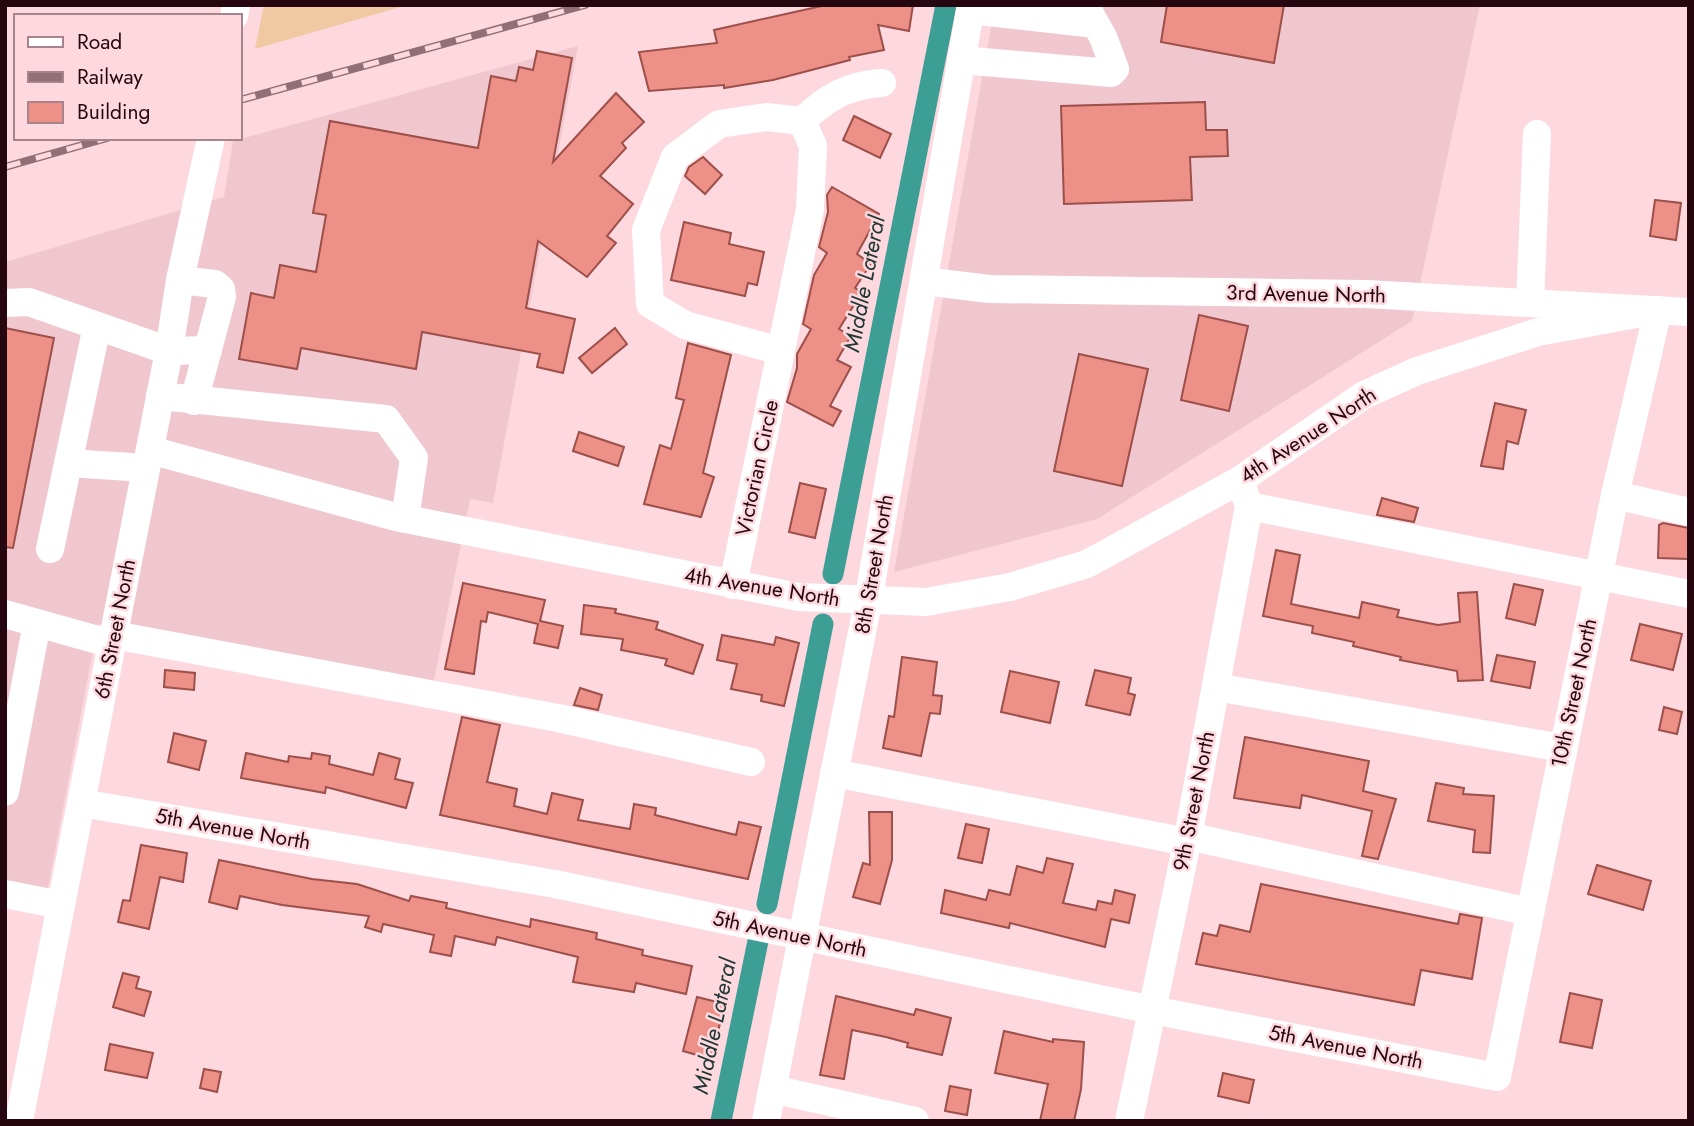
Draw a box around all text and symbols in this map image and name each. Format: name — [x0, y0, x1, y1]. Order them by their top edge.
legend — [14, 14, 242, 140]
text: Road — [77, 27, 122, 57]
text: Railway — [77, 62, 143, 92]
text: Building — [77, 97, 150, 127]
water label: Middle Lateral — [834, 212, 894, 355]
street label: 3rd Avenue North — [1226, 278, 1386, 310]
street label: 4th Avenue North — [1234, 380, 1382, 490]
street label: Victorian Circle — [728, 397, 786, 539]
street label: 8th Street North — [847, 492, 901, 636]
street label: 6th Street North — [87, 556, 143, 702]
street label: 4th Avenue North — [682, 560, 842, 614]
street label: 10th Street North — [1544, 616, 1604, 770]
street label: 9th Street North — [1166, 728, 1222, 874]
street label: 5th Avenue North — [153, 801, 313, 857]
street label: 5th Avenue North — [710, 903, 870, 965]
water label: Middle Lateral — [683, 954, 745, 1097]
street label: 5th Avenue North — [1266, 1017, 1426, 1077]

